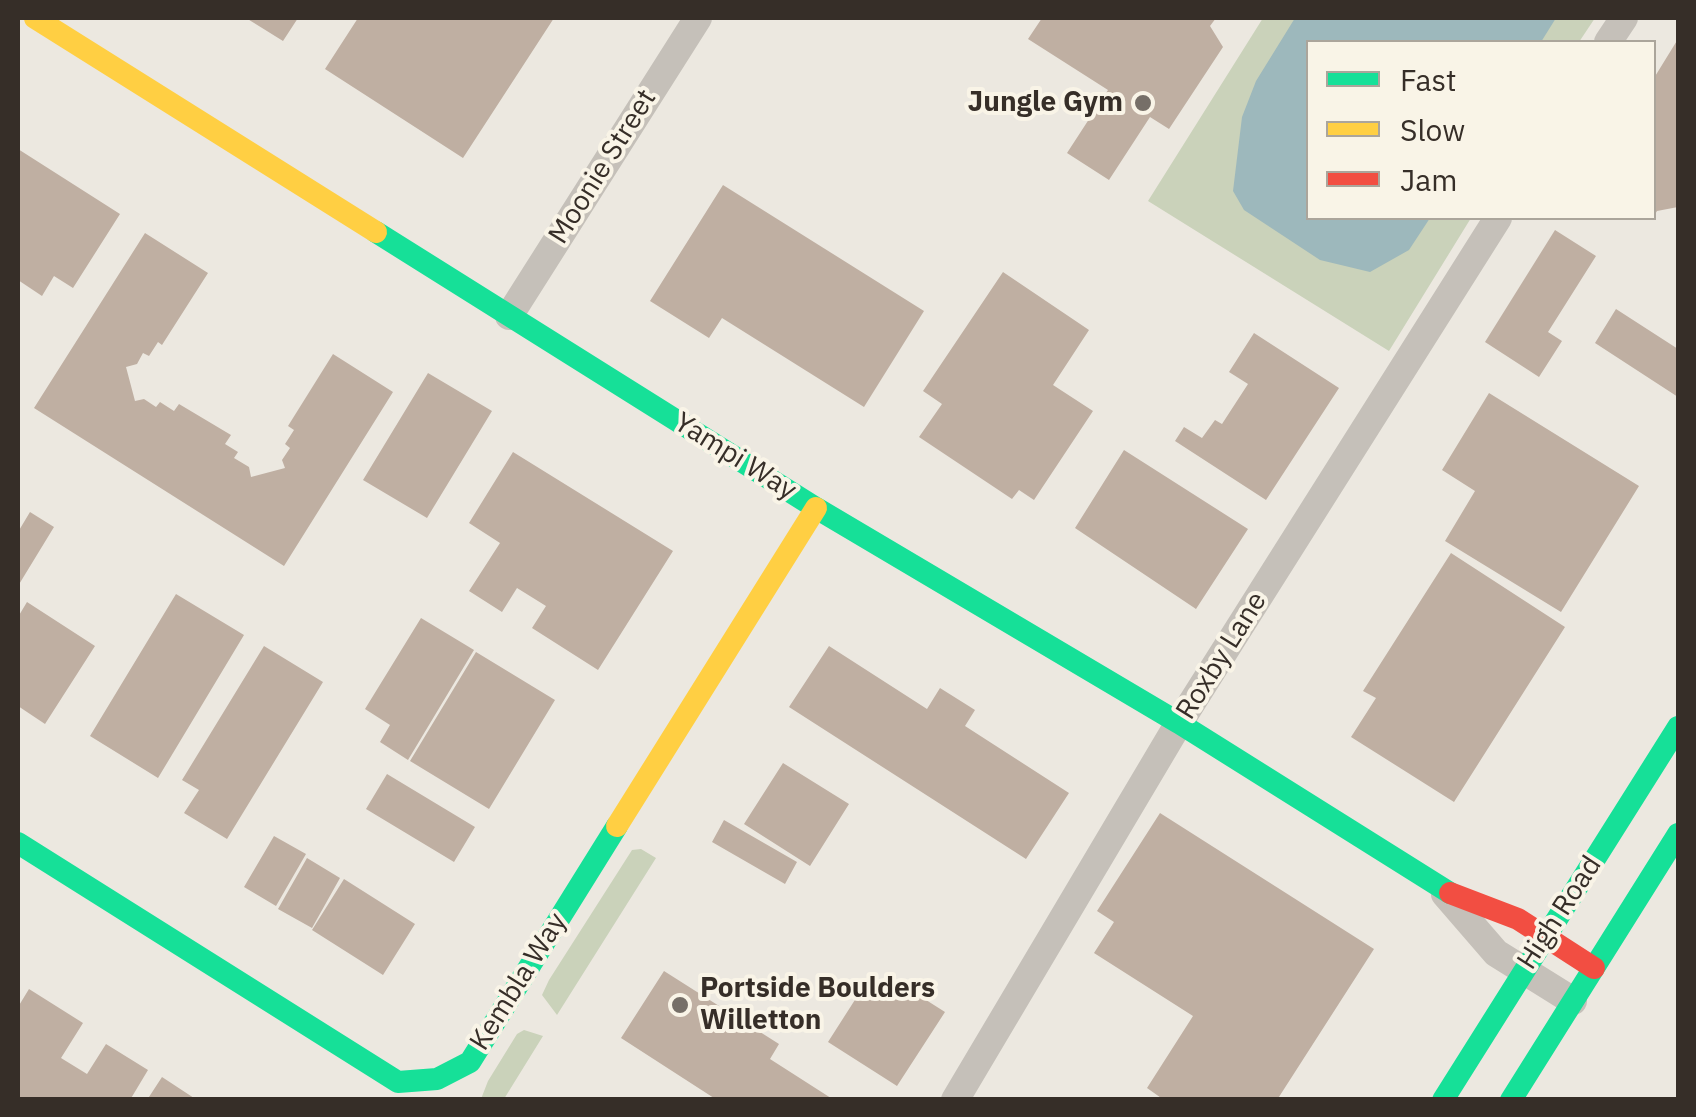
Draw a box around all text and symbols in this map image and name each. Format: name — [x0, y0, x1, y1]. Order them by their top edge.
legend — [1306, 40, 1656, 220]
text: Fast — [1400, 60, 1457, 99]
street label: Moonie Street — [542, 84, 664, 250]
place label: Jungle Gym — [968, 86, 1123, 120]
marker: Jungle Gym — [1132, 92, 1154, 114]
text: Slow — [1400, 110, 1465, 149]
text: Jam — [1400, 160, 1458, 199]
street label: Yampi Way — [668, 406, 802, 508]
street label: Roxby Lane — [1170, 586, 1274, 726]
street label: High Road — [1511, 850, 1609, 976]
street label: Kembla Way — [463, 907, 575, 1057]
place label: Portside Boulders Willetton — [700, 972, 935, 1038]
marker: Portside Boulders Willetton — [669, 994, 691, 1016]

